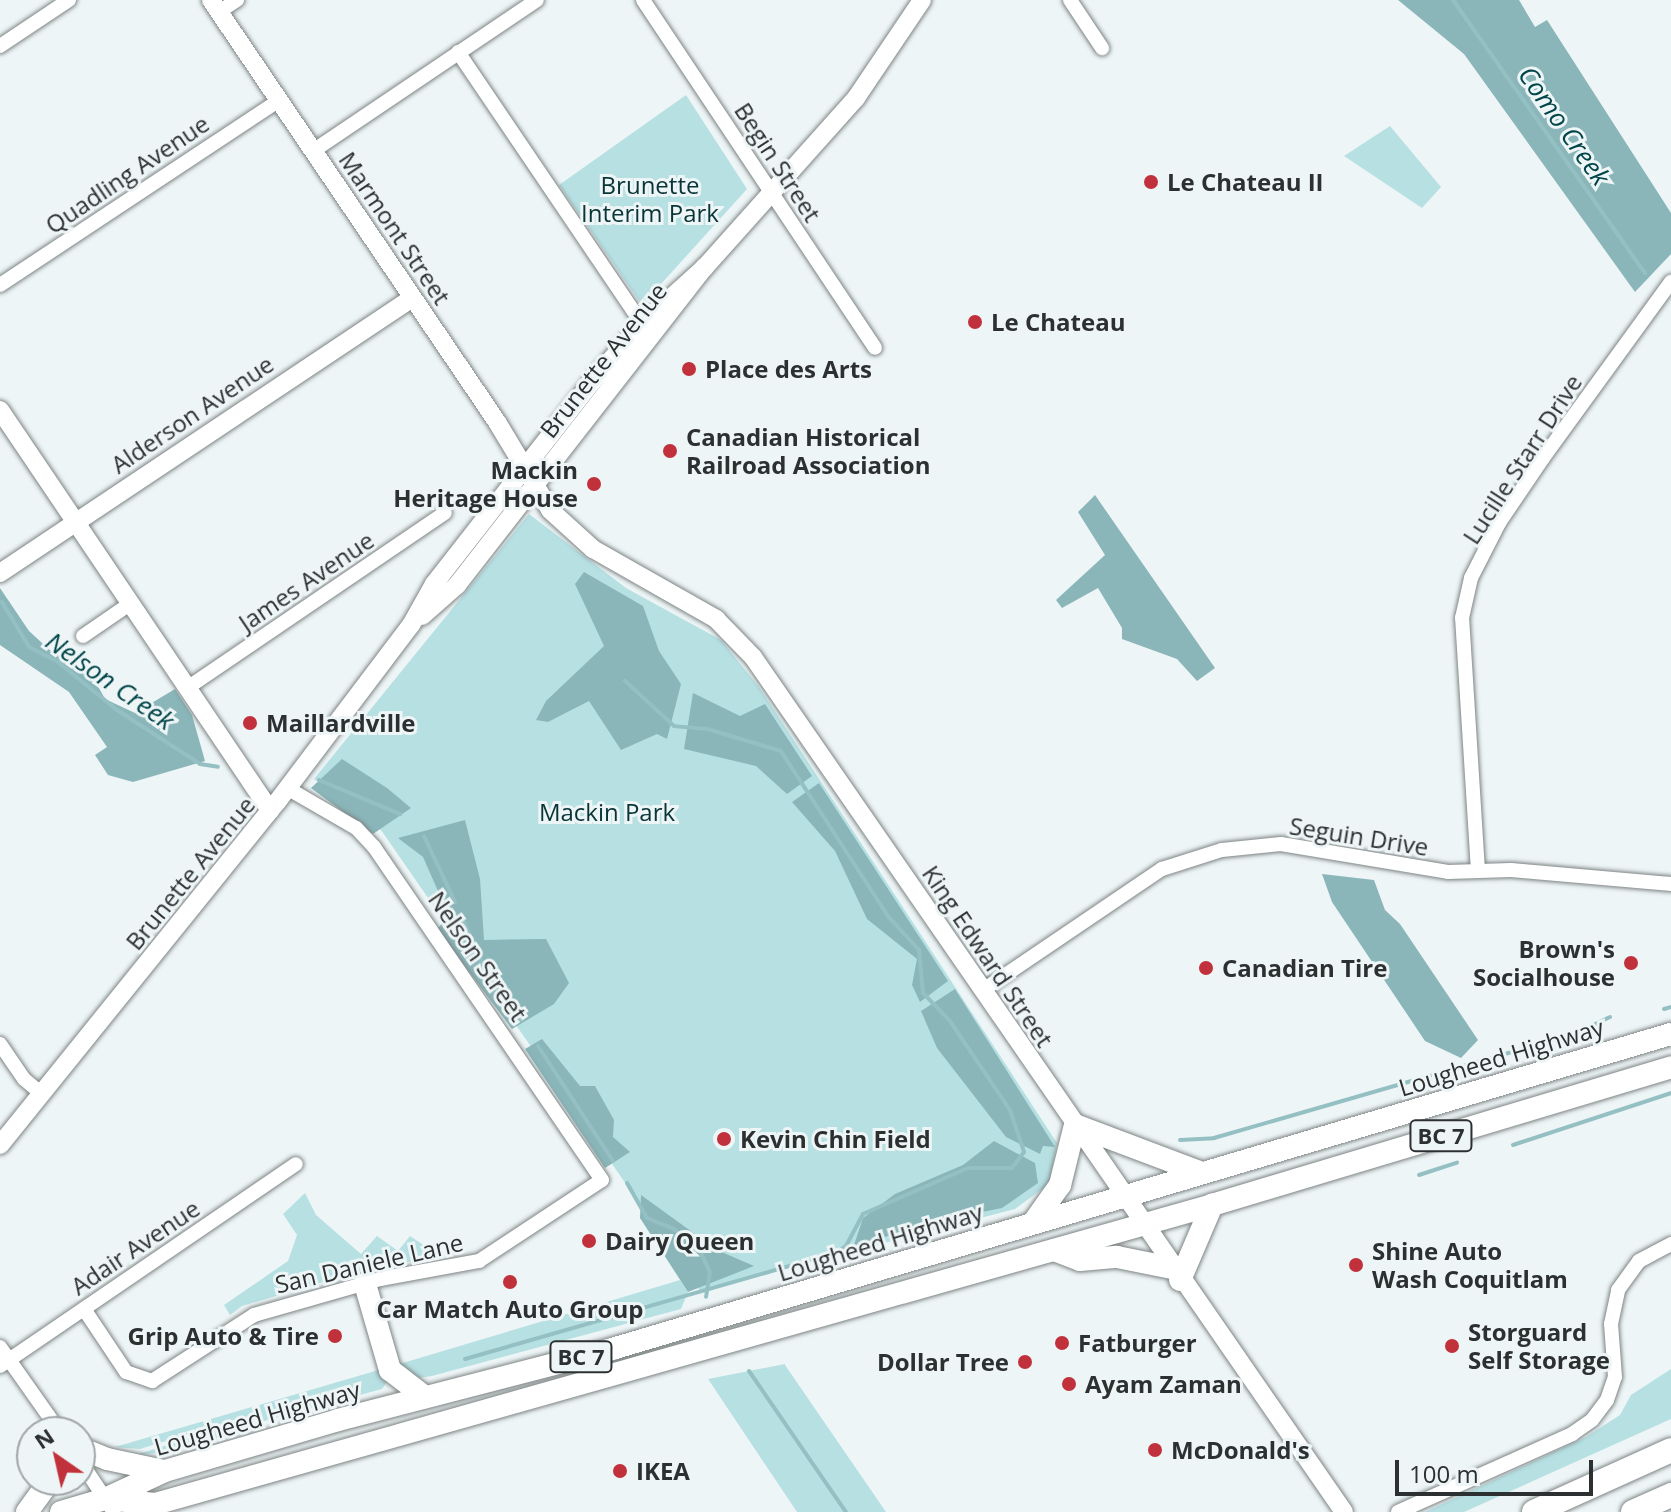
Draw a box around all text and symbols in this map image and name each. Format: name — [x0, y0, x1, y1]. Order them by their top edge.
water label: Como Creek — [1512, 60, 1616, 192]
street label: Begin Street — [729, 97, 827, 227]
street label: Quadling Avenue — [40, 109, 214, 239]
street label: Marmont Street — [333, 146, 457, 310]
place label: Le Chateau II — [1167, 168, 1324, 196]
park label: Brunette Interim Park — [581, 171, 719, 227]
marker: Le Chateau II — [1142, 173, 1160, 191]
street label: Brunette Avenue — [534, 277, 672, 443]
place label: Le Chateau — [991, 308, 1125, 336]
marker: Le Chateau — [966, 313, 984, 331]
street label: Alderson Avenue — [105, 349, 279, 479]
place label: Place des Arts — [705, 355, 872, 383]
marker: Place des Arts — [680, 360, 698, 378]
street label: Lucille Starr Drive — [1456, 369, 1588, 549]
place label: Canadian Historical Railroad Association — [686, 423, 930, 479]
marker: Canadian Historical Railroad Association — [661, 442, 679, 460]
place label: Mackin Heritage House — [393, 456, 578, 512]
marker: Mackin Heritage House — [585, 475, 603, 493]
street label: James Avenue — [233, 525, 379, 637]
water label: Nelson Creek — [40, 625, 180, 737]
place label: Maillardville — [266, 709, 415, 737]
marker: Maillardville — [241, 714, 259, 732]
street label: Brunette Avenue — [119, 791, 261, 955]
park label: Mackin Park — [539, 798, 675, 826]
street label: Seguin Drive — [1288, 811, 1430, 861]
street label: King Edward Street — [917, 860, 1059, 1052]
street label: Nelson Street — [423, 886, 533, 1026]
place label: Brown's Socialhouse — [1473, 935, 1615, 991]
place label: Canadian Tire — [1222, 954, 1387, 982]
marker: Brown's Socialhouse — [1622, 954, 1640, 972]
marker: Canadian Tire — [1197, 959, 1215, 977]
street label: Lougheed Highway — [1395, 1012, 1607, 1102]
road number: BC 7 — [1409, 1118, 1473, 1154]
place label: Kevin Chin Field — [740, 1125, 931, 1153]
marker: Kevin Chin Field — [715, 1130, 733, 1148]
street label: Adair Avenue — [65, 1193, 205, 1301]
street label: Lougheed Highway — [774, 1197, 986, 1287]
street label: San Daniele Lane — [272, 1227, 466, 1299]
place label: Dairy Queen — [605, 1227, 754, 1255]
marker: Dairy Queen — [580, 1232, 598, 1250]
place label: Shine Auto Wash Coquitlam — [1372, 1237, 1568, 1293]
marker: Shine Auto Wash Coquitlam — [1347, 1256, 1365, 1274]
marker: Car Match Auto Group — [501, 1273, 519, 1291]
place label: Car Match Auto Group — [377, 1295, 643, 1323]
place label: Storguard Self Storage — [1468, 1318, 1610, 1374]
place label: Grip Auto & Tire — [128, 1322, 319, 1350]
marker: Grip Auto & Tire — [326, 1327, 344, 1345]
place label: Fatburger — [1078, 1329, 1197, 1357]
marker: Fatburger — [1053, 1334, 1071, 1352]
marker: Storguard Self Storage — [1443, 1337, 1461, 1355]
road number: BC 7 — [549, 1339, 613, 1375]
place label: Dollar Tree — [877, 1348, 1009, 1376]
marker: Dollar Tree — [1016, 1353, 1034, 1371]
place label: Ayam Zaman — [1085, 1370, 1242, 1398]
street label: Lougheed Highway — [151, 1375, 363, 1461]
marker: Ayam Zaman — [1060, 1375, 1078, 1393]
north arrow — [16, 1416, 96, 1496]
text: N — [28, 1420, 59, 1455]
place label: McDonald's — [1171, 1436, 1310, 1464]
marker: McDonald's — [1146, 1441, 1164, 1459]
scale bar — [1399, 1444, 1597, 1494]
place label: IKEA — [636, 1457, 690, 1485]
text: 100 m — [1409, 1457, 1479, 1490]
marker: IKEA — [611, 1462, 629, 1480]

